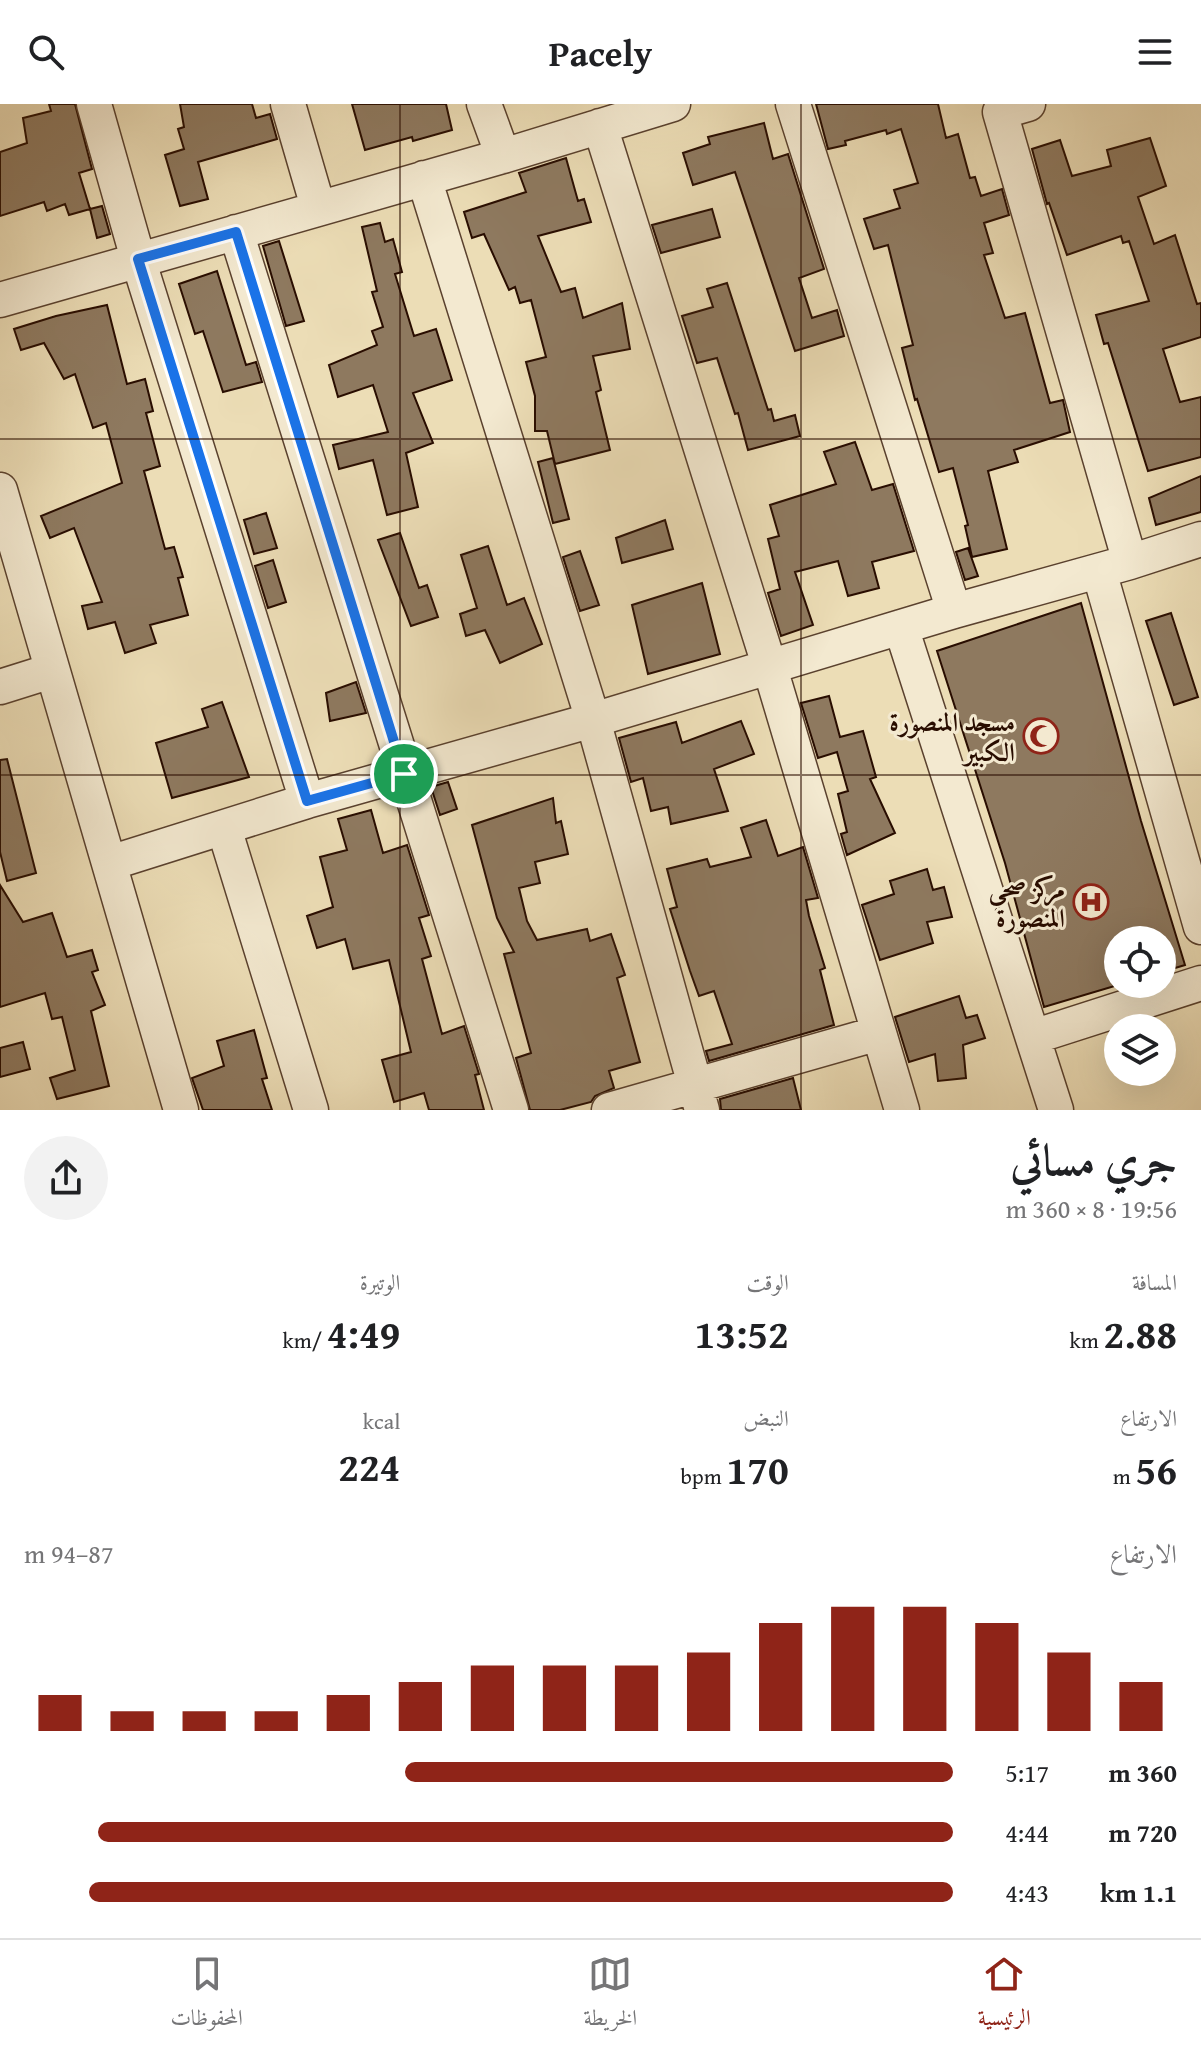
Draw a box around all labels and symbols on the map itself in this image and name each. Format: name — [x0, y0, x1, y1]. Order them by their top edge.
place label: مسجد المنصورة الكبير — [889, 702, 1015, 771]
mosque icon: مسجد المنصورة الكبير — [1022, 717, 1060, 755]
pin — [370, 740, 438, 808]
place label: مركز صحي المنصورة — [989, 868, 1065, 937]
hospital icon: مركز صحي المنصورة — [1072, 883, 1110, 921]

